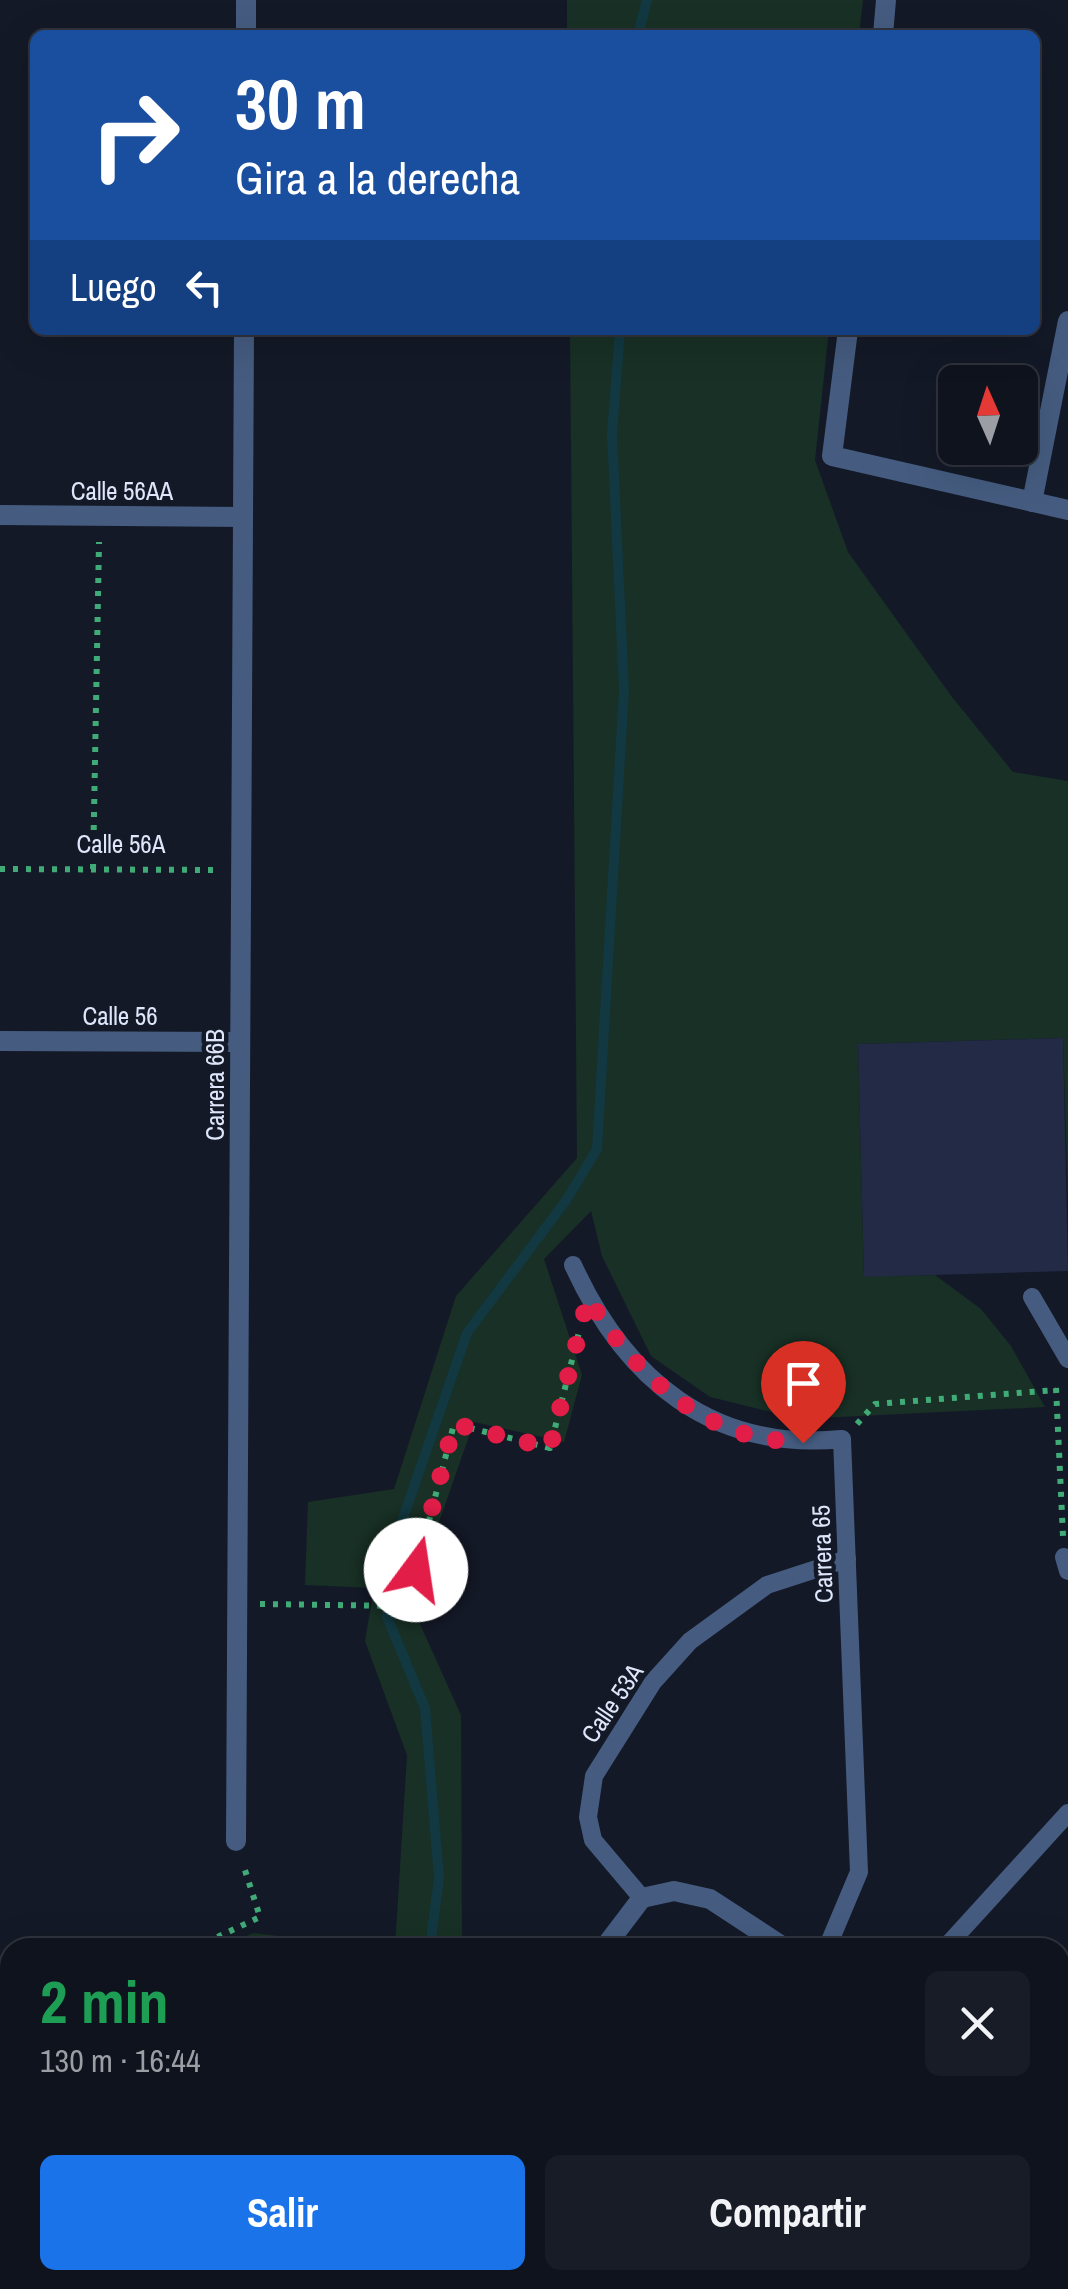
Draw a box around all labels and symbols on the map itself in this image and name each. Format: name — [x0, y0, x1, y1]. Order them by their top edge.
north arrow — [938, 365, 1038, 465]
street label: Calle 56AA — [71, 474, 174, 508]
street label: Calle 56A — [77, 827, 166, 861]
street label: Calle 56 — [82, 999, 158, 1033]
street label: Carrera 66B — [198, 1029, 232, 1141]
pin — [761, 1341, 846, 1444]
street label: Carrera 65 — [803, 1504, 841, 1604]
position arrow — [364, 1518, 468, 1622]
street label: Calle 53A — [573, 1656, 651, 1749]

